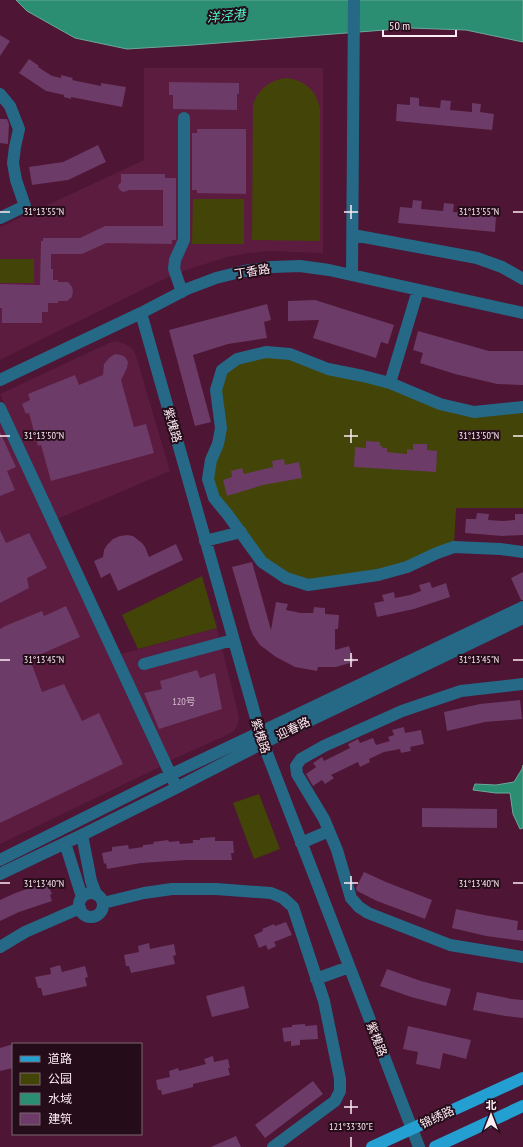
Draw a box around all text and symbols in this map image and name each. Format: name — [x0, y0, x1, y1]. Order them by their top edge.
water label: 洋泾港 — [206, 6, 248, 26]
scale bar — [383, 12, 456, 38]
text: 50 m — [389, 18, 410, 33]
text: 31°13'55"N — [24, 205, 64, 218]
text: 31°13'55"N — [459, 205, 499, 218]
street label: 丁香路 — [233, 261, 271, 281]
street label: 紫槐路 — [161, 406, 185, 444]
text: 31°13'50"N — [24, 429, 64, 442]
text: 31°13'50"N — [459, 429, 499, 442]
text: 31°13'45"N — [24, 653, 64, 666]
text: 31°13'45"N — [459, 653, 499, 666]
house number: 120号 — [172, 695, 196, 708]
street label: 迎春路 — [274, 713, 312, 743]
street label: 紫槐路 — [248, 717, 274, 755]
text: 31°13'40"N — [24, 877, 64, 890]
text: 31°13'40"N — [459, 877, 499, 890]
street label: 紫槐路 — [364, 1020, 390, 1058]
legend — [12, 1043, 142, 1135]
text: 道路 — [48, 1051, 72, 1066]
text: 公园 — [48, 1071, 72, 1086]
text: 水域 — [48, 1091, 72, 1106]
north arrow — [471, 1095, 511, 1135]
text: 北 — [486, 1098, 497, 1112]
street label: 锦绣路 — [418, 1103, 456, 1131]
text: 建筑 — [48, 1111, 72, 1126]
text: 121°33'30"E — [329, 1120, 373, 1133]

